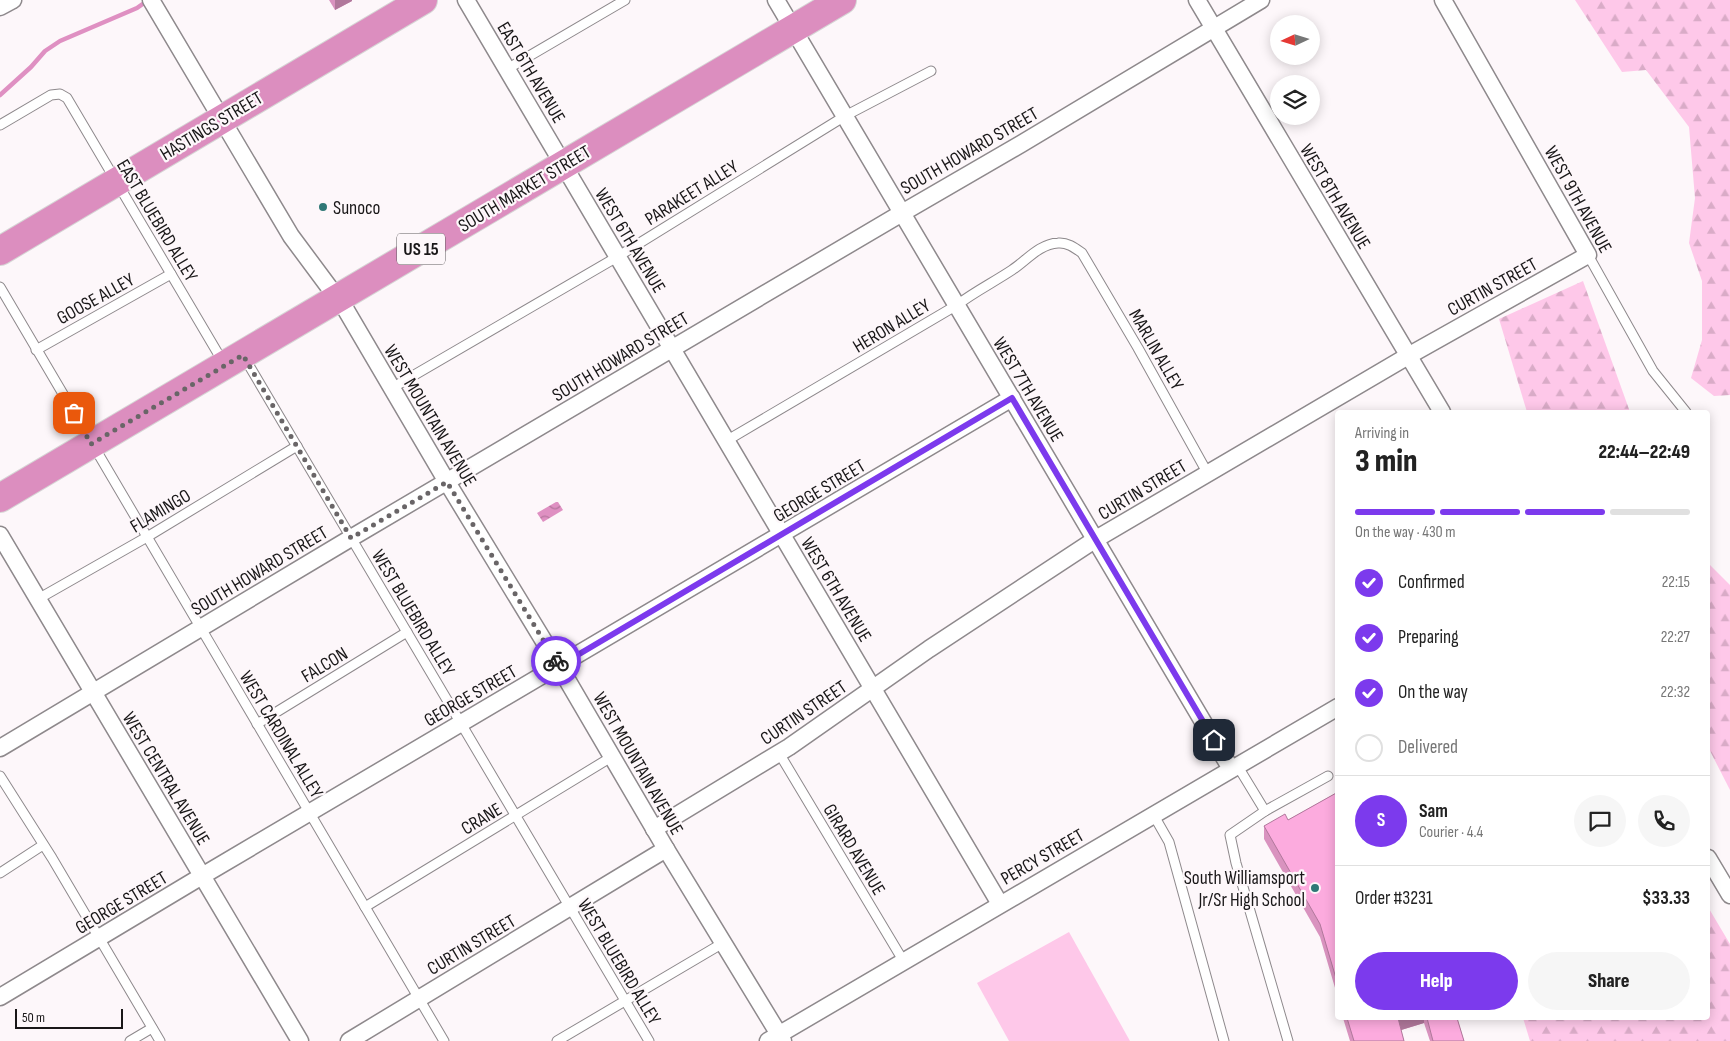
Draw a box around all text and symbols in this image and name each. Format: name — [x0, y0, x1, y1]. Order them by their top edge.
north arrow — [1270, 15, 1320, 65]
map controls — [1270, 15, 1320, 125]
street label: EAST 6TH AVENUE — [492, 18, 570, 128]
button: layers — [1270, 75, 1320, 125]
street label: HASTINGS STREET — [156, 87, 267, 166]
street label: SOUTH HOWARD STREET — [897, 102, 1043, 200]
street label: WEST 8TH AVENUE — [1294, 140, 1375, 253]
street label: SOUTH MARKET STREET — [454, 141, 595, 238]
street label: WEST 9TH AVENUE — [1539, 142, 1617, 257]
street label: EAST BLUEBIRD ALLEY — [111, 156, 202, 286]
street label: PARAKEET ALLEY — [641, 156, 743, 231]
street label: WEST 6TH AVENUE — [589, 184, 670, 297]
place label: Sunoco — [333, 197, 381, 220]
marker: Sunoco — [317, 201, 329, 213]
road number: US 15 — [397, 233, 445, 264]
street label: CURTIN STREET — [1444, 253, 1542, 321]
street label: GOOSE ALLEY — [53, 269, 139, 330]
street label: HERON ALLEY — [849, 294, 935, 358]
street label: MARLIN ALLEY — [1123, 305, 1188, 394]
street label: SOUTH HOWARD STREET — [548, 307, 693, 407]
street label: WEST 7TH AVENUE — [987, 333, 1068, 446]
street label: WEST MOUNTAIN AVENUE — [378, 341, 481, 491]
pin — [53, 392, 95, 434]
icon: bag — [60, 399, 88, 427]
text: Arriving in — [1355, 424, 1409, 443]
text: 22:44–22:49 — [1598, 441, 1690, 464]
text: 3 min — [1355, 442, 1417, 481]
street label: GEORGE STREET — [770, 455, 870, 528]
street label: CURTIN STREET — [1094, 455, 1191, 526]
street label: FLAMINGO — [126, 484, 195, 538]
street label: SOUTH HOWARD STREET — [187, 521, 332, 621]
text: On the way · 430 m — [1355, 523, 1456, 542]
street label: WEST 6TH AVENUE — [795, 533, 876, 646]
street label: WEST BLUEBIRD ALLEY — [366, 546, 459, 680]
icon: check — [1355, 569, 1383, 597]
text: Confirmed — [1398, 571, 1465, 594]
text: 22:15 — [1662, 573, 1690, 592]
icon: check — [1355, 624, 1383, 652]
text: Preparing — [1398, 626, 1459, 649]
text: 22:27 — [1661, 628, 1690, 647]
courier — [531, 636, 581, 686]
street label: FALCON — [297, 643, 352, 688]
icon: bike — [542, 647, 570, 675]
street label: GEORGE STREET — [420, 660, 521, 732]
street label: WEST CARDINAL ALLEY — [234, 667, 328, 803]
street label: CURTIN STREET — [756, 676, 852, 751]
icon: check — [1355, 679, 1383, 707]
text: On the way — [1398, 681, 1468, 704]
text: 22:32 — [1660, 683, 1690, 702]
street label: WEST MOUNTAIN AVENUE — [587, 688, 688, 839]
street label: WEST CENTRAL AVENUE — [117, 708, 214, 849]
pin — [1193, 719, 1235, 761]
icon: home — [1200, 726, 1228, 754]
text: Delivered — [1398, 736, 1458, 759]
button: chat — [1574, 795, 1626, 847]
button: phone — [1638, 795, 1690, 847]
street label: CRANE — [457, 798, 506, 840]
street label: GIRARD AVENUE — [818, 800, 890, 899]
text: Sam — [1419, 800, 1448, 823]
text: S — [1377, 809, 1385, 832]
text: Courier · 4.4 — [1419, 823, 1483, 842]
street label: PERCY STREET — [997, 824, 1089, 890]
street label: GEORGE STREET — [72, 867, 172, 940]
place label: South Williamsport Jr/Sr High School — [1184, 867, 1305, 912]
marker: South Williamsport Jr/Sr High School — [1309, 882, 1321, 894]
text: Order #3231 — [1355, 887, 1433, 910]
text: $33.33 — [1642, 887, 1690, 910]
street label: WEST BLUEBIRD ALLEY — [572, 895, 665, 1029]
street label: CURTIN STREET — [423, 910, 520, 981]
button: Help — [1355, 952, 1518, 1010]
button: Share — [1528, 952, 1690, 1010]
scale bar — [15, 1006, 122, 1029]
text: 50 m — [22, 1009, 45, 1026]

